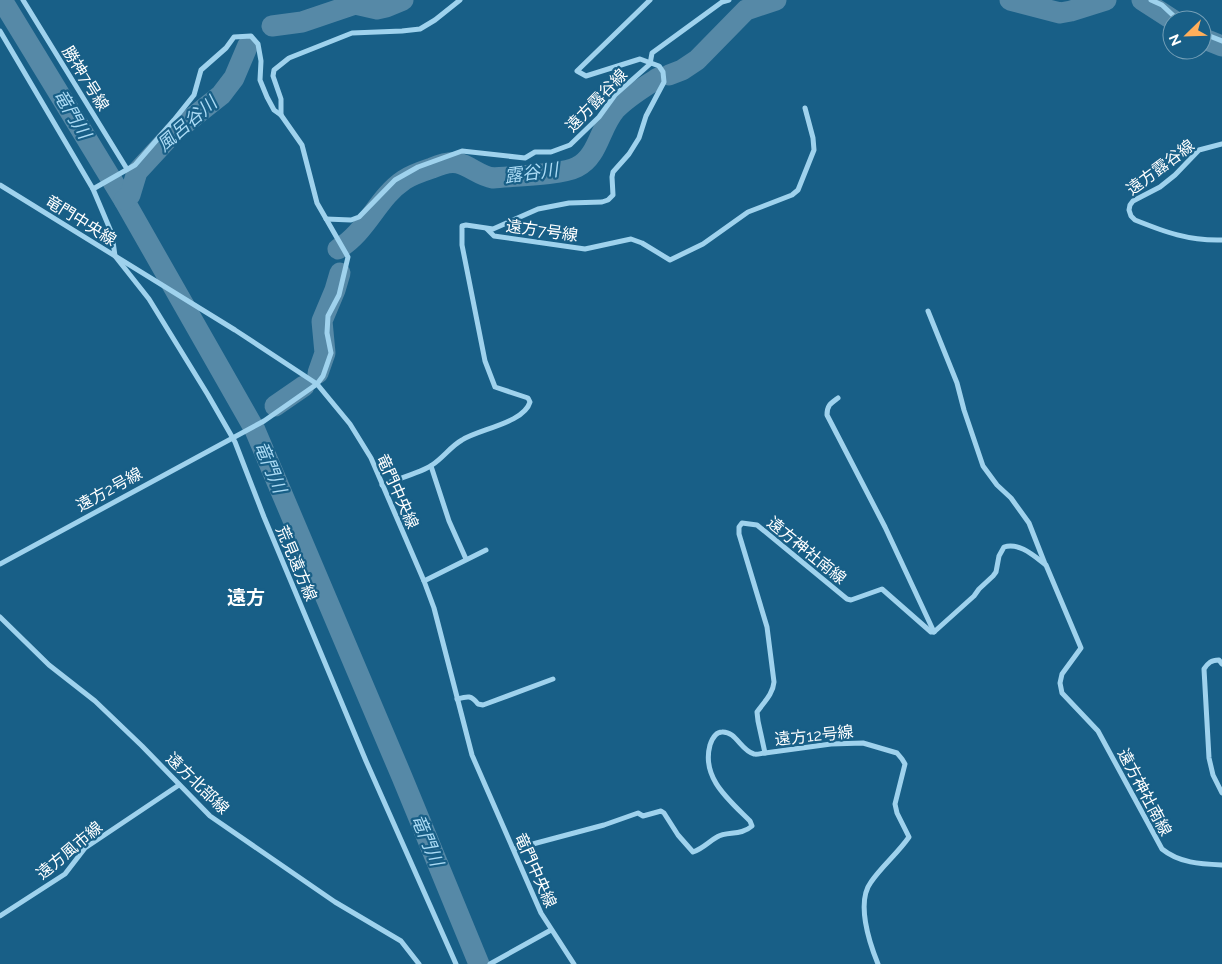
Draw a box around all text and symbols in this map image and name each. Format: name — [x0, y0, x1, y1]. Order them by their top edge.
north arrow — [1162, 10, 1212, 60]
text: N — [1166, 32, 1184, 48]
street label: 勝神7号線 — [58, 42, 113, 114]
street label: 遠方露谷線 — [562, 65, 631, 136]
water label: 竜門川 — [50, 85, 96, 144]
water label: 風呂谷川 — [153, 91, 222, 155]
street label: 遠方露谷線 — [1123, 136, 1198, 199]
water label: 露谷川 — [503, 159, 561, 186]
street label: 竜門中央線 — [42, 191, 120, 250]
street label: 遠方7号線 — [505, 216, 579, 245]
water label: 竜門川 — [250, 438, 291, 498]
street label: 竜門中央線 — [373, 451, 422, 532]
street label: 遠方2号線 — [73, 464, 145, 515]
street label: 遠方神社南線 — [763, 513, 850, 588]
street label: 荒見遠方線 — [272, 523, 321, 604]
district label: 遠方 — [227, 586, 265, 608]
street label: 遠方12号線 — [774, 722, 854, 749]
street label: 遠方神社南線 — [1114, 745, 1175, 839]
street label: 遠方北部線 — [162, 749, 233, 818]
water label: 竜門川 — [407, 811, 448, 871]
street label: 遠方風市線 — [33, 817, 106, 883]
street label: 竜門中央線 — [511, 830, 560, 911]

